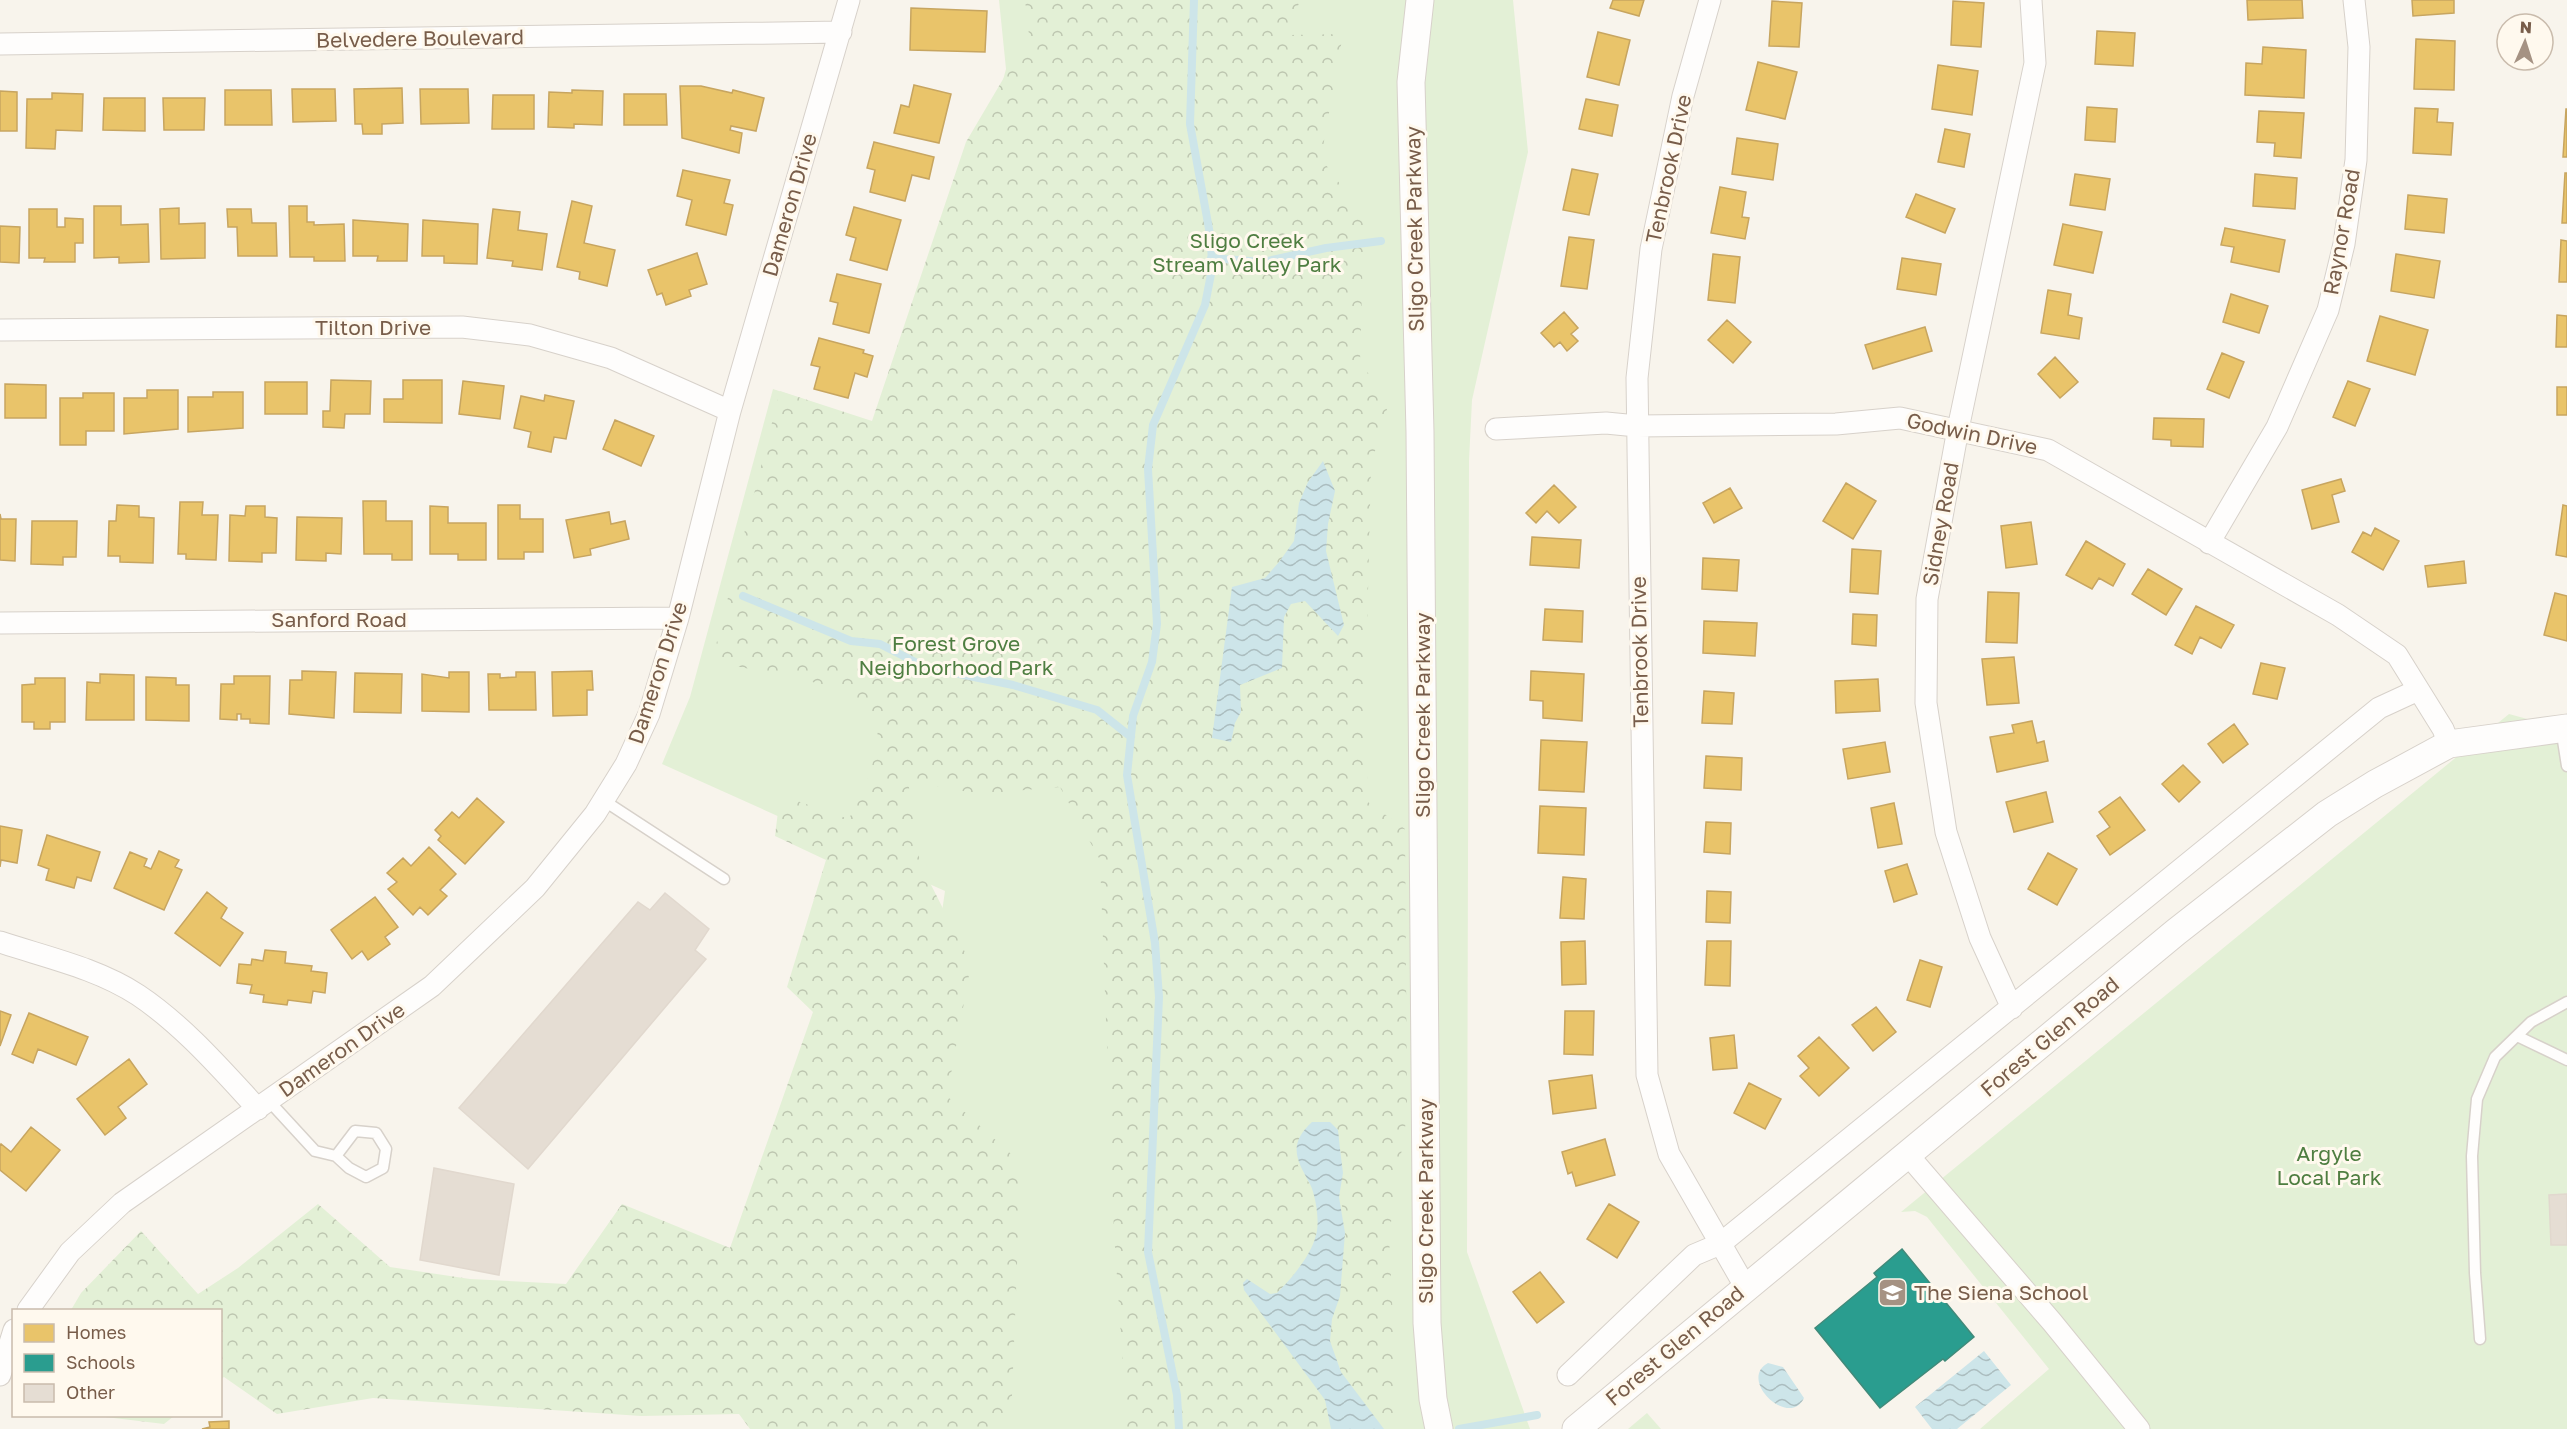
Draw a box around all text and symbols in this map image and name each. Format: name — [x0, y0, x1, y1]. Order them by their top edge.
north arrow — [2495, 12, 2555, 72]
text: N — [2519, 17, 2532, 37]
street label: Belvedere Boulevard — [316, 23, 524, 53]
street label: Tenbrook Drive — [1640, 92, 1696, 246]
street label: Sligo Creek Parkway — [1399, 126, 1429, 332]
street label: Dameron Drive — [756, 130, 822, 280]
street label: Raynor Road — [2317, 167, 2365, 297]
park label: Sligo Creek Stream Valley Park — [1152, 227, 1342, 277]
street label: Tilton Drive — [315, 314, 431, 340]
street label: Godwin Drive — [1904, 406, 2040, 460]
street label: Sidney Road — [1916, 460, 1964, 588]
street label: Tenbrook Drive — [1625, 576, 1653, 728]
street label: Dameron Drive — [622, 598, 692, 747]
street label: Sanford Road — [271, 606, 407, 632]
street label: Sligo Creek Parkway — [1409, 612, 1435, 818]
park label: Forest Grove Neighborhood Park — [858, 630, 1054, 680]
street label: Forest Glen Road — [1975, 971, 2124, 1102]
street label: Dameron Drive — [273, 996, 410, 1102]
street label: Sligo Creek Parkway — [1412, 1098, 1438, 1304]
park label: Argyle Local Park — [2276, 1140, 2382, 1190]
school or university icon: The Siena School — [1877, 1277, 1909, 1309]
place label: The Siena School — [1914, 1279, 2088, 1305]
street label: Forest Glen Road — [1600, 1280, 1749, 1411]
legend — [12, 1309, 222, 1417]
text: Homes — [66, 1321, 126, 1343]
text: Schools — [66, 1351, 135, 1373]
text: Other — [66, 1381, 115, 1403]

